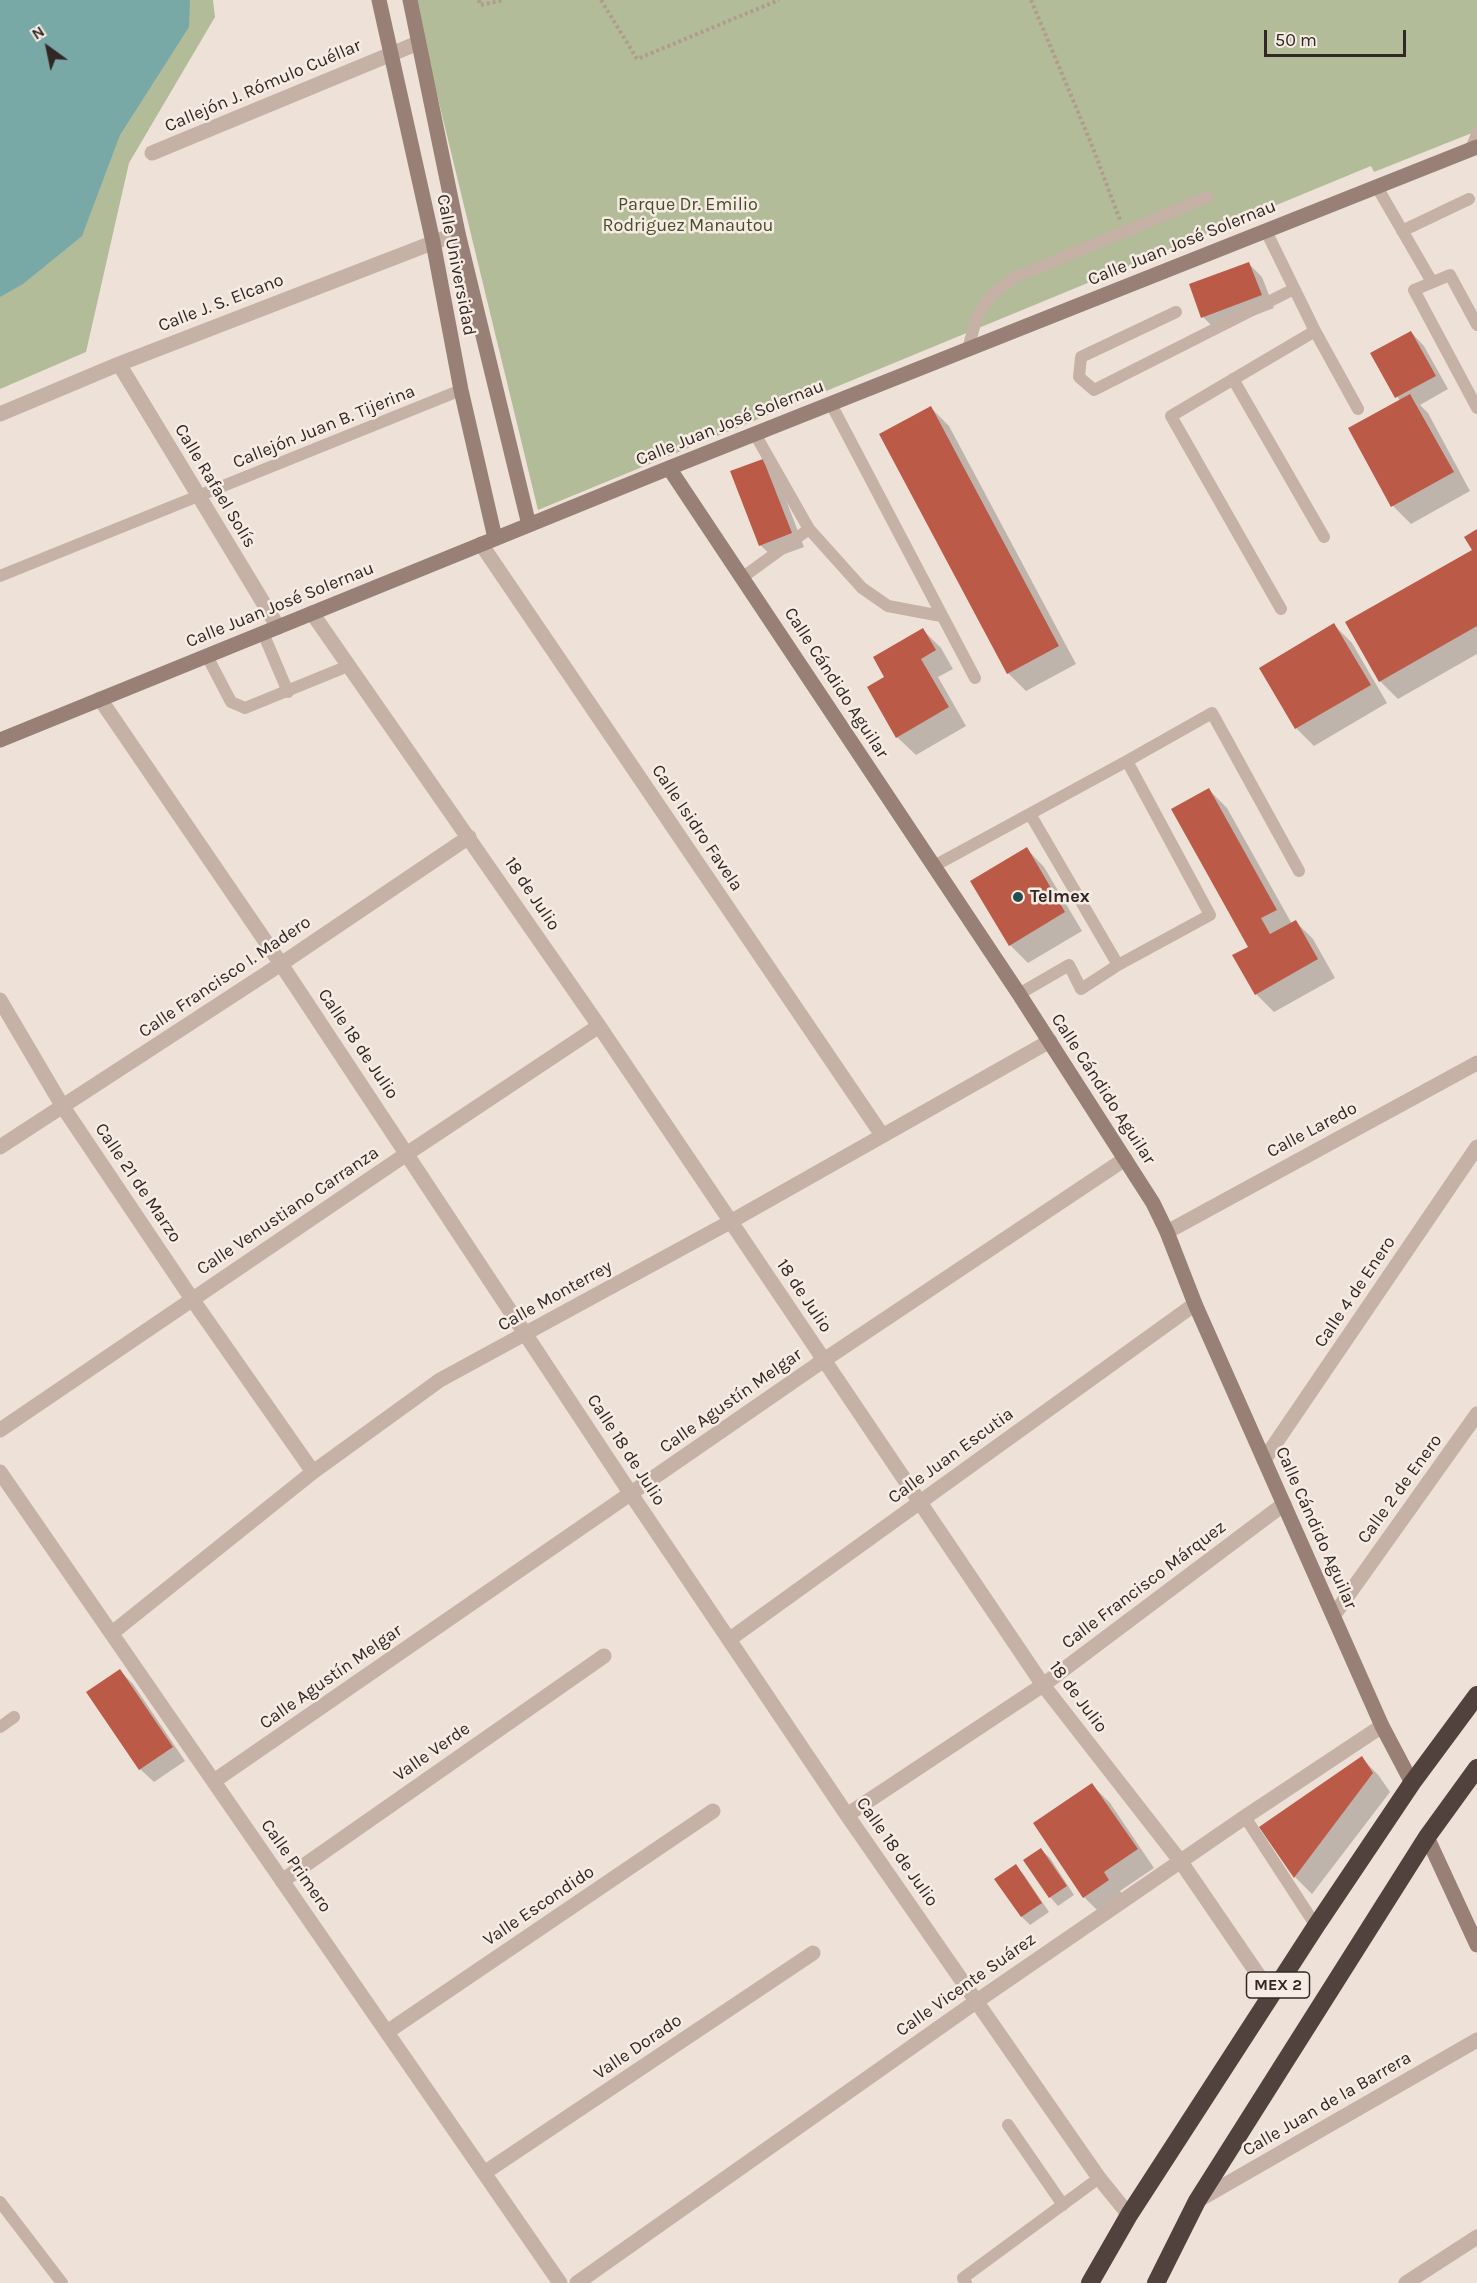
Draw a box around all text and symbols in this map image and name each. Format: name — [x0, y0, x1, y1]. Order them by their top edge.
north arrow — [18, 18, 78, 78]
scale bar — [1267, 18, 1410, 56]
text: N — [28, 21, 48, 44]
text: 50 m — [1275, 29, 1317, 51]
street label: Callejón J. Rómulo Cuéllar — [162, 35, 364, 137]
street label: Calle Universidad — [432, 193, 480, 337]
park label: Parque Dr. Emilio Rodriguez Manautou — [603, 194, 773, 236]
street label: Calle Juan José Solernau — [1085, 195, 1279, 291]
street label: Calle J. S. Elcano — [155, 269, 287, 337]
street label: Calle Juan José Solernau — [633, 375, 827, 471]
street label: Callejón Juan B. Tijerina — [230, 381, 418, 473]
street label: Calle Rafael Solís — [170, 420, 260, 552]
street label: Calle Juan José Solernau — [183, 557, 377, 653]
street label: Calle Cándido Aguilar — [779, 604, 893, 762]
street label: Calle Isidro Favela — [647, 761, 747, 895]
street label: 18 de Julio — [500, 853, 564, 935]
place label: Telmex — [1030, 886, 1090, 908]
marker: Telmex — [1011, 890, 1025, 904]
street label: Calle Francisco I. Madero — [135, 911, 315, 1043]
street label: Calle 18 de Julio — [313, 985, 403, 1103]
street label: Calle Cándido Aguilar — [1046, 1010, 1160, 1168]
street label: Calle Laredo — [1263, 1097, 1361, 1163]
street label: Calle 21 de Marzo — [90, 1119, 186, 1247]
street label: Calle Venustiano Carranza — [193, 1142, 383, 1280]
street label: Calle 4 de Enero — [1310, 1232, 1400, 1352]
street label: 18 de Julio — [772, 1255, 836, 1337]
street label: Calle Monterrey — [494, 1256, 616, 1336]
street label: Calle Agustín Melgar — [656, 1344, 806, 1458]
street label: Calle 18 de Julio — [582, 1390, 670, 1510]
street label: Calle Juan Escutia — [884, 1403, 1018, 1509]
street label: Calle 2 de Enero — [1353, 1430, 1447, 1548]
street label: Calle Cándido Aguilar — [1270, 1444, 1362, 1612]
street label: Calle Francisco Márquez — [1058, 1516, 1230, 1654]
street label: Calle Agustín Melgar — [256, 1620, 406, 1734]
street label: 18 de Julio — [1044, 1657, 1112, 1737]
street label: Valle Verde — [390, 1718, 474, 1786]
street label: Calle 18 de Julio — [851, 1793, 943, 1911]
street label: Calle Primero — [256, 1815, 336, 1917]
street label: Valle Escondido — [479, 1861, 599, 1951]
street label: Calle Vicente Suárez — [892, 1929, 1040, 2041]
road number: MEX 2 — [1246, 1972, 1310, 1998]
street label: Valle Dorado — [590, 2010, 686, 2084]
street label: Calle Juan de la Barrera — [1239, 2047, 1415, 2161]

